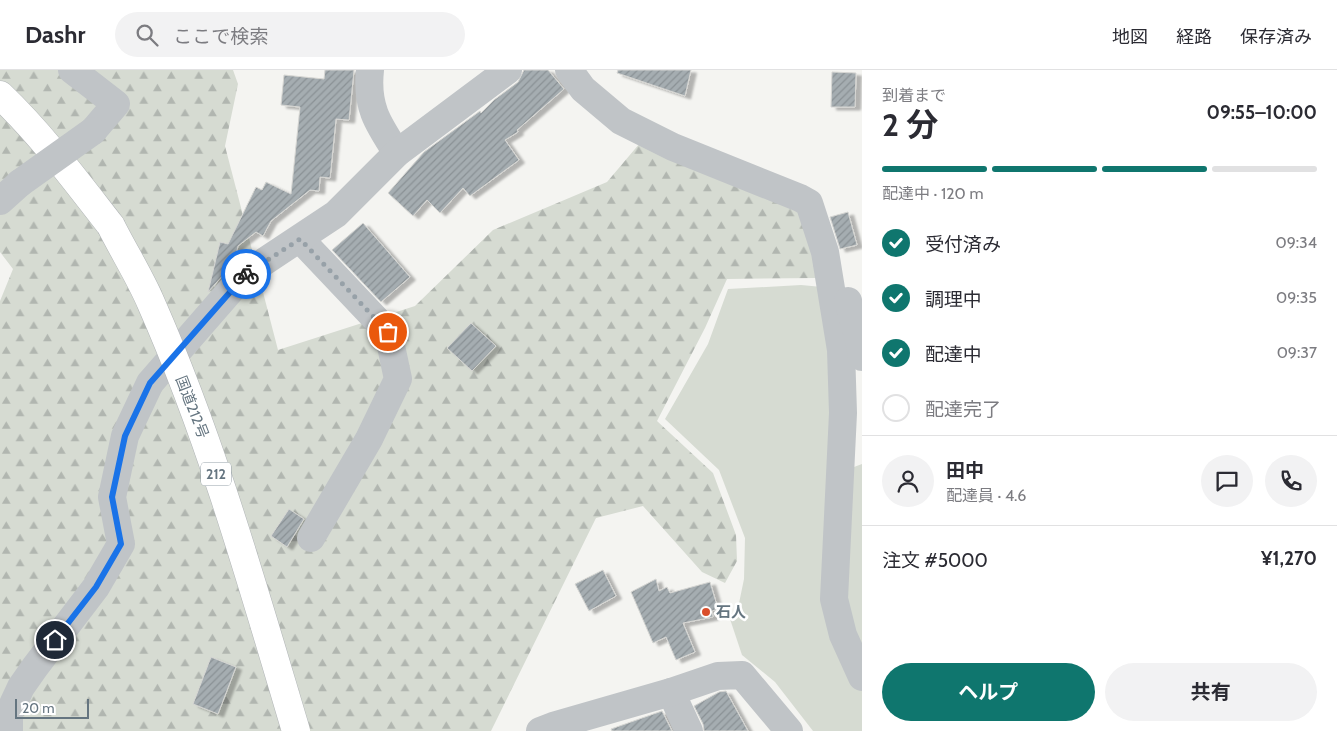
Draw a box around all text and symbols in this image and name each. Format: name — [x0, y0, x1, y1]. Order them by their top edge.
search box — [115, 12, 465, 57]
text: Dashr — [25, 20, 85, 49]
icon: search — [133, 21, 161, 49]
text: ここで検索 — [173, 25, 268, 48]
text: 地図 — [1112, 26, 1148, 48]
text: 経路 — [1176, 26, 1212, 48]
text: 保存済み — [1240, 26, 1312, 48]
text: 到着まで — [882, 86, 946, 105]
text: 09:55–10:00 — [1207, 101, 1317, 124]
text: 2 分 — [882, 105, 938, 144]
text: 配達中 · 120 m — [882, 184, 983, 203]
icon: check — [882, 229, 910, 257]
text: 受付済み — [925, 233, 1001, 256]
text: 09:34 — [1276, 233, 1317, 252]
courier — [221, 249, 271, 299]
icon: bike — [232, 260, 260, 288]
icon: check — [882, 284, 910, 312]
text: 調理中 — [925, 288, 982, 311]
text: 09:35 — [1276, 288, 1317, 307]
pin — [367, 311, 409, 353]
icon: bag — [374, 318, 402, 346]
icon: check — [882, 339, 910, 367]
text: 配達中 — [925, 343, 982, 366]
text: 09:37 — [1277, 343, 1317, 362]
street label: 国道212号 — [172, 373, 212, 441]
text: 配達完了 — [925, 398, 1001, 421]
button: person — [882, 455, 934, 507]
button: chat — [1201, 455, 1253, 507]
button: phone — [1265, 455, 1317, 507]
text: 田中 — [946, 459, 984, 482]
road number: 212 — [201, 462, 231, 486]
text: 配達員 · 4.6 — [946, 486, 1026, 505]
text: ¥1,270 — [1261, 547, 1317, 570]
text: 注文 #5000 — [882, 549, 988, 572]
place label: 石人 — [716, 603, 746, 621]
marker: 石人 — [700, 606, 712, 618]
pin — [34, 619, 76, 661]
icon: home — [41, 626, 69, 654]
button: ヘルプ — [882, 663, 1095, 721]
button: 共有 — [1105, 663, 1317, 721]
scale bar — [15, 696, 89, 719]
text: 20 m — [22, 699, 55, 717]

